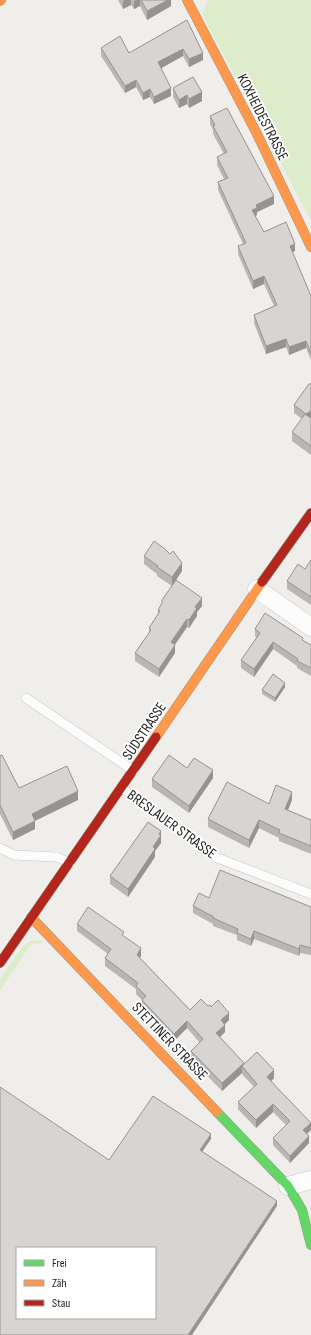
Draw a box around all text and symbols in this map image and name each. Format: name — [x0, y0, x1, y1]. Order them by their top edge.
street label: KOXHEIDESTRASSE — [233, 71, 293, 164]
street label: SÜDSTRASSE — [118, 699, 171, 764]
street label: BRESLAUER STRASSE — [123, 786, 220, 863]
street label: STETTINER STRASSE — [128, 998, 212, 1084]
legend — [16, 1247, 156, 1319]
text: Frei — [52, 1256, 67, 1271]
text: Zäh — [52, 1276, 67, 1291]
text: Stau — [52, 1296, 70, 1311]

